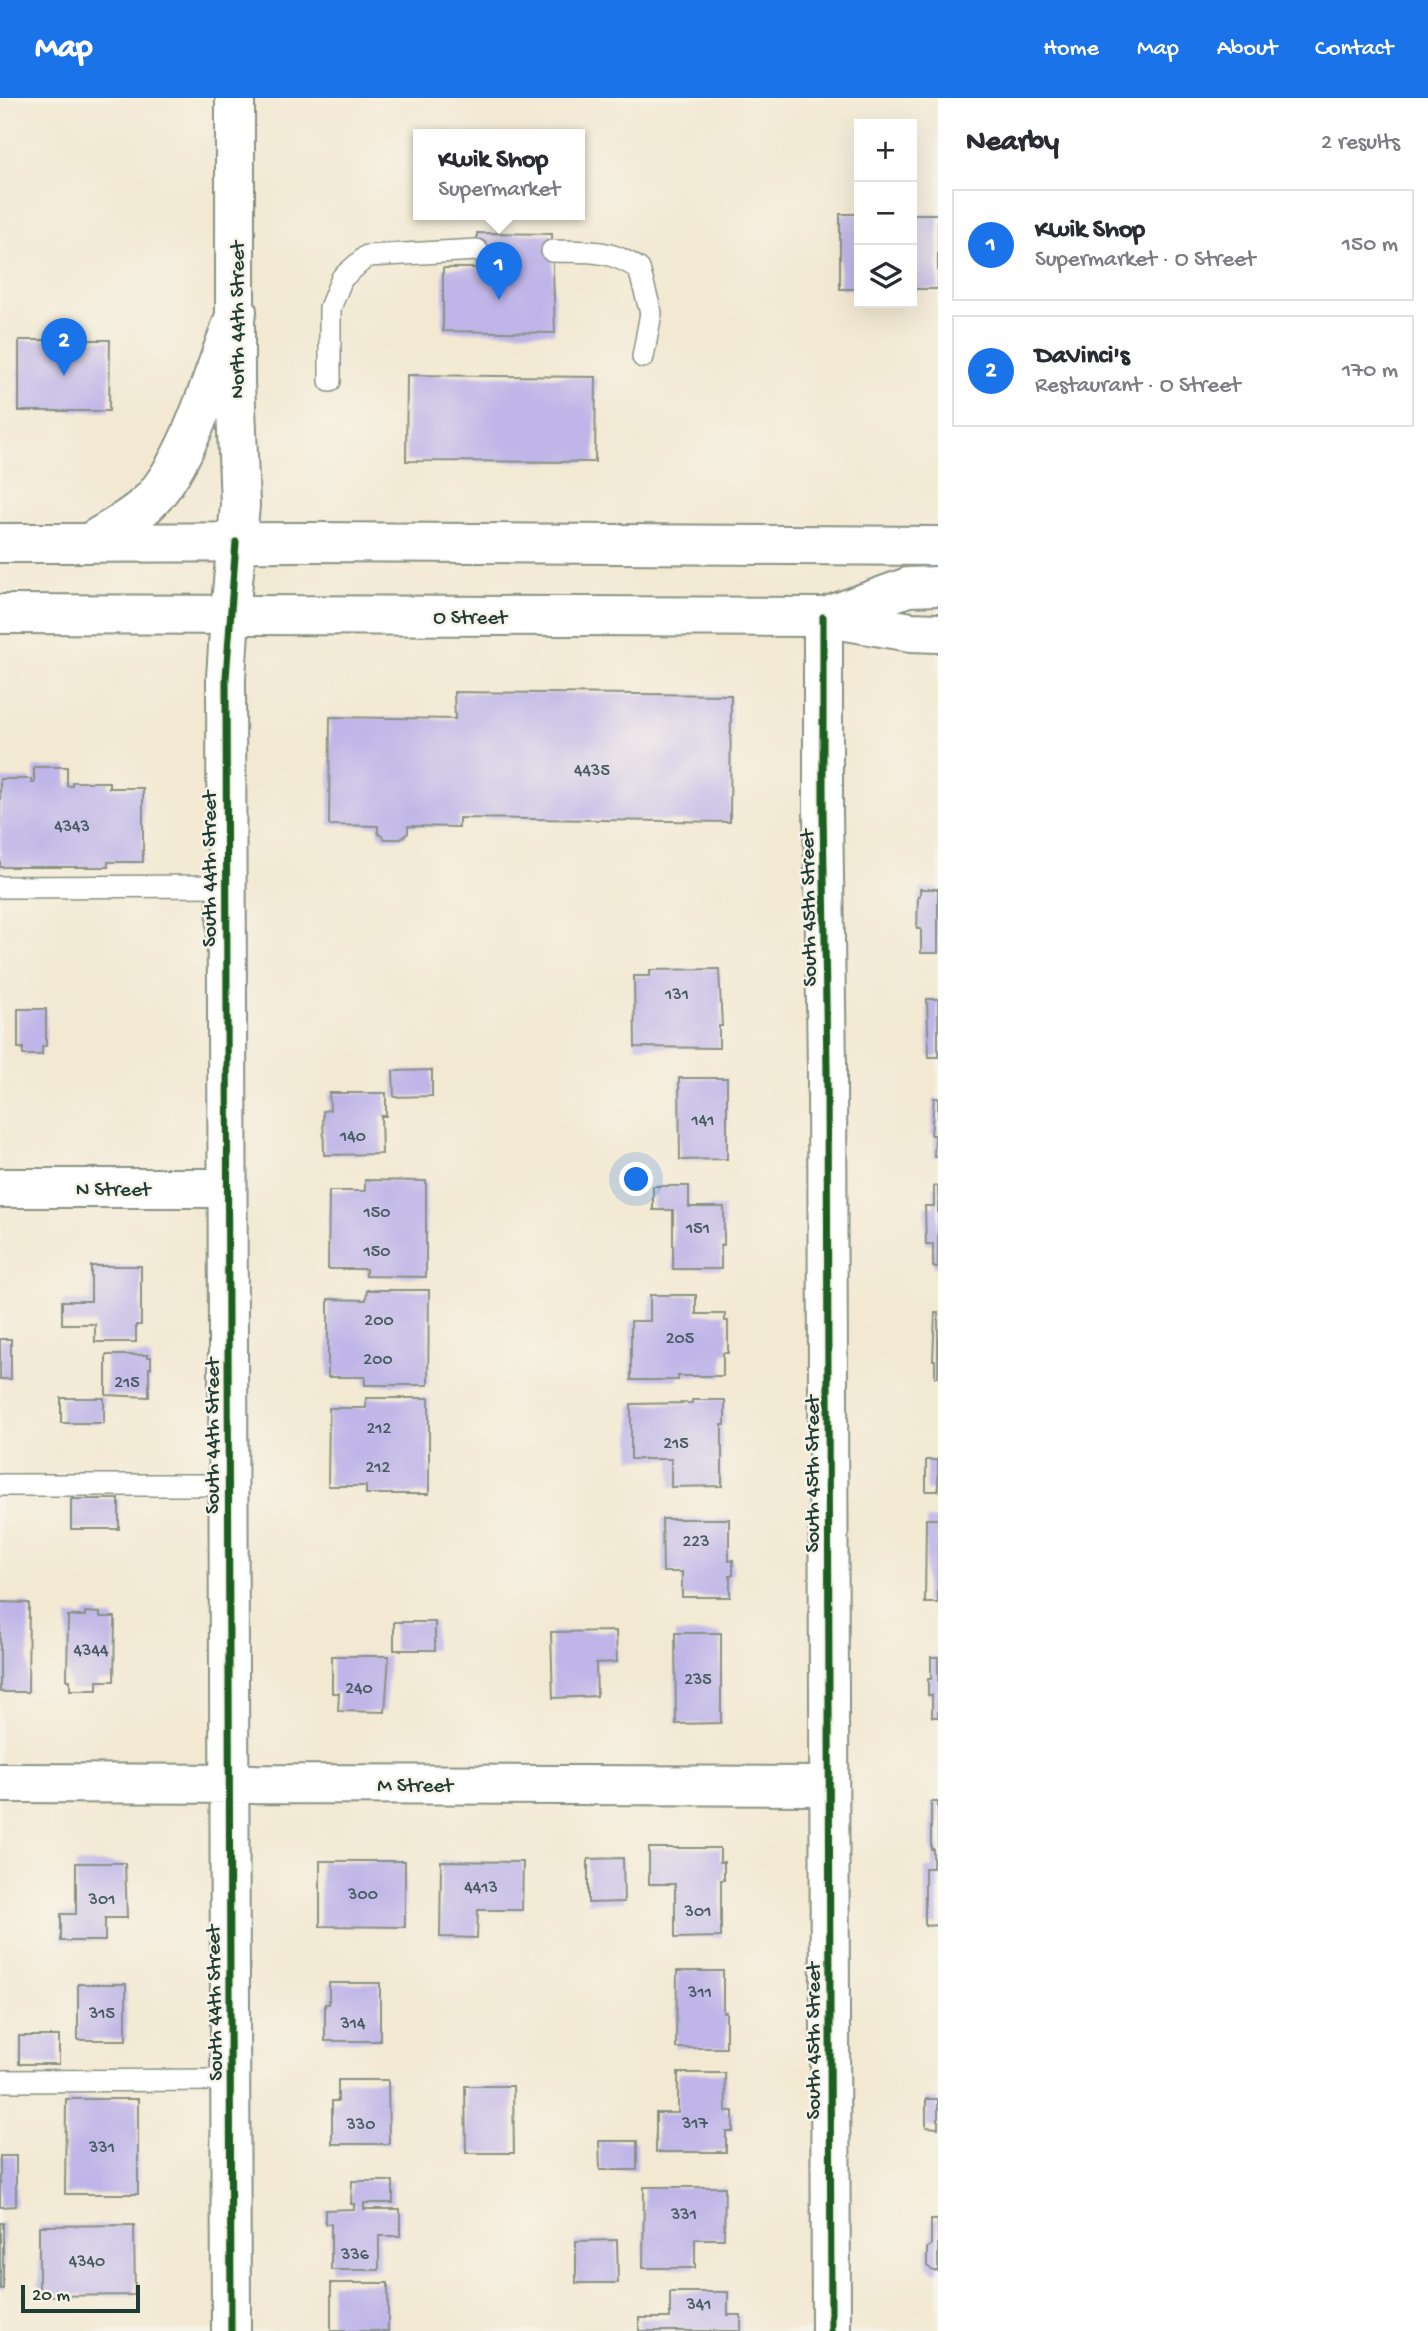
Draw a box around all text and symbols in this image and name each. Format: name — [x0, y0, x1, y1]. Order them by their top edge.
text: Map — [35, 30, 92, 68]
text: Home — [1043, 35, 1099, 64]
text: Map — [1137, 35, 1179, 64]
text: About — [1217, 35, 1277, 64]
text: Contact — [1315, 35, 1393, 64]
map controls — [854, 119, 917, 308]
button: + — [854, 119, 917, 182]
text: Nearby — [966, 126, 1059, 161]
popup — [413, 129, 585, 220]
text: 2 results — [1321, 130, 1400, 157]
text: Kwik Shop — [438, 146, 548, 177]
text: Supermarket — [438, 177, 560, 204]
button: − — [854, 182, 917, 245]
text: Kwik Shop — [1035, 216, 1145, 247]
text: 1 — [986, 232, 996, 259]
text: 150 m — [1342, 232, 1398, 259]
street label: North 44th Street — [227, 239, 252, 399]
pin: 1 — [476, 242, 522, 300]
button: layers — [854, 245, 917, 308]
text: Supermarket · O Street — [1035, 247, 1255, 274]
pin: 2 — [41, 318, 87, 376]
text: DaVinci's — [1035, 342, 1129, 373]
text: 2 — [985, 358, 997, 385]
text: 170 m — [1342, 358, 1398, 385]
text: Restaurant · O Street — [1035, 373, 1240, 400]
street label: O Street — [433, 607, 509, 632]
house number: 4435 — [574, 761, 610, 782]
street label: South 44th Street — [199, 789, 224, 947]
house number: 4343 — [54, 817, 90, 838]
street label: South 45th Street — [797, 827, 824, 987]
house number: 131 — [664, 985, 689, 1006]
house number: 141 — [690, 1111, 715, 1132]
house number: 140 — [339, 1127, 366, 1148]
your location — [619, 1162, 653, 1196]
street label: N Street — [76, 1179, 153, 1204]
house number: 150 — [363, 1203, 390, 1224]
house number: 151 — [685, 1219, 710, 1240]
house number: 150 — [363, 1242, 390, 1263]
house number: 200 — [364, 1311, 394, 1332]
house number: 205 — [666, 1329, 694, 1350]
house number: 200 — [363, 1350, 393, 1371]
street label: South 44th Street — [202, 1356, 227, 1514]
house number: 215 — [114, 1373, 140, 1394]
street label: South 45th Street — [802, 1393, 827, 1553]
house number: 212 — [367, 1419, 392, 1440]
house number: 215 — [663, 1434, 689, 1455]
house number: 212 — [366, 1458, 391, 1479]
house number: 223 — [683, 1532, 710, 1553]
house number: 4344 — [74, 1641, 109, 1662]
house number: 235 — [684, 1670, 712, 1691]
house number: 240 — [345, 1679, 373, 1700]
street label: M Street — [377, 1775, 455, 1800]
house number: 4413 — [464, 1878, 498, 1899]
house number: 300 — [347, 1885, 378, 1906]
house number: 301 — [88, 1890, 115, 1911]
house number: 301 — [684, 1902, 711, 1923]
street label: South 44th Street — [203, 1922, 230, 2081]
street label: South 45th Street — [803, 1960, 828, 2120]
house number: 311 — [687, 1983, 712, 2004]
house number: 315 — [88, 2004, 115, 2025]
house number: 314 — [339, 2014, 366, 2035]
house number: 317 — [681, 2114, 709, 2135]
house number: 330 — [346, 2115, 375, 2136]
house number: 331 — [88, 2138, 115, 2159]
house number: 331 — [670, 2205, 697, 2226]
house number: 336 — [340, 2245, 370, 2266]
house number: 4340 — [69, 2252, 105, 2273]
scale bar — [21, 2282, 140, 2314]
text: 20 m — [32, 2285, 70, 2308]
house number: 341 — [685, 2295, 712, 2316]

